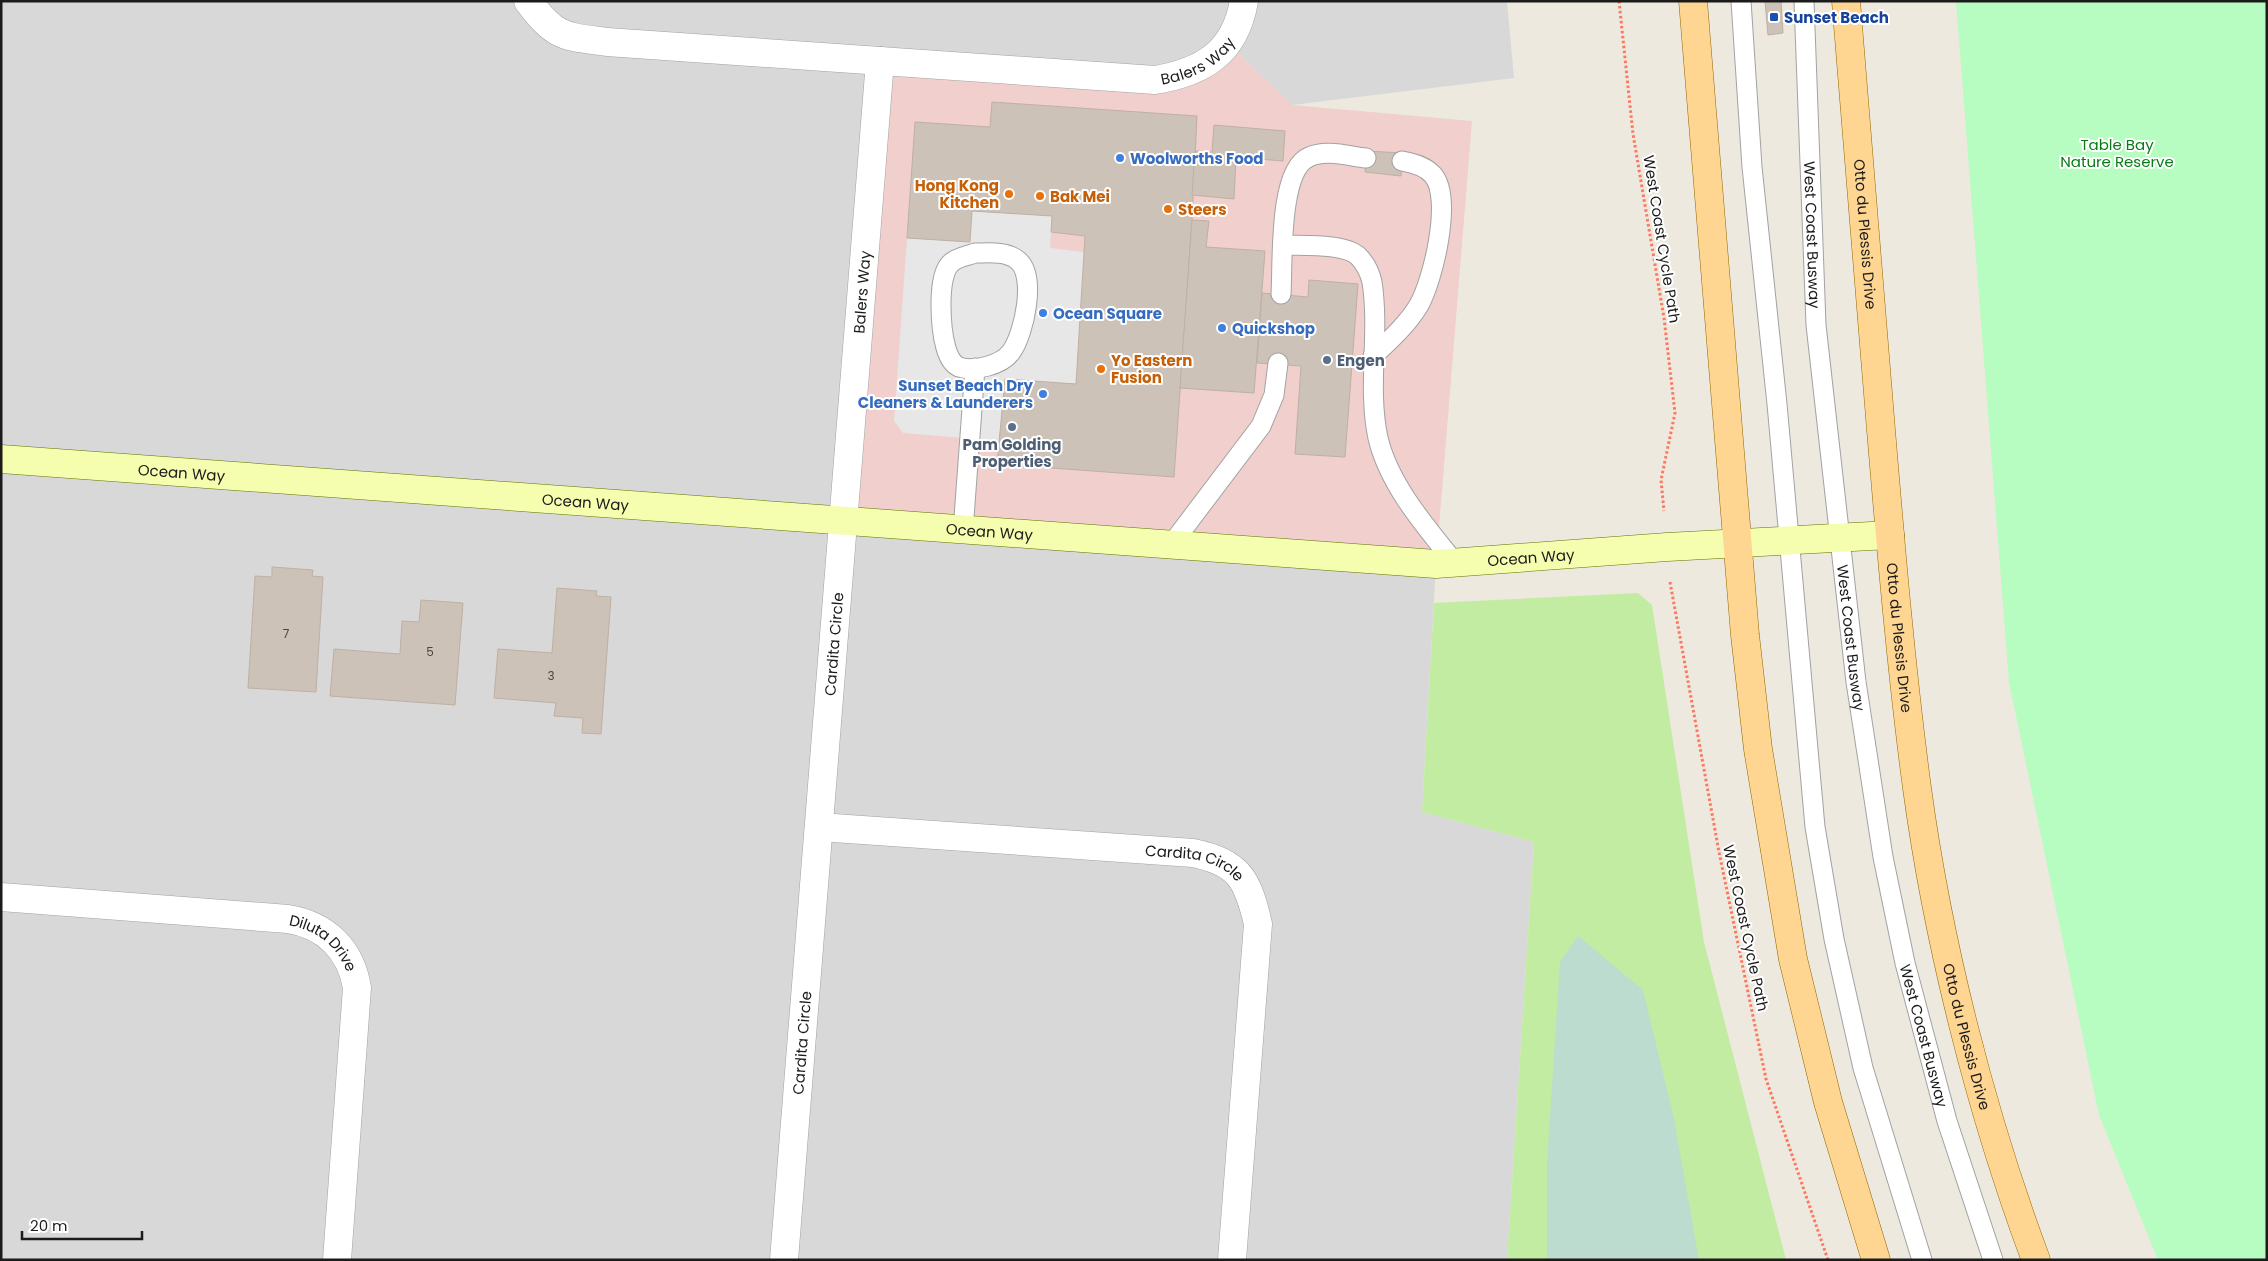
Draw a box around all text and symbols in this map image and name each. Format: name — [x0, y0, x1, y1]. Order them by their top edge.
place label: Sunset Beach — [1784, 7, 1889, 28]
marker: Sunset Beach — [1768, 11, 1780, 23]
street label: Balers Way — [1159, 32, 1239, 89]
park label: Table Bay Nature Reserve — [2060, 134, 2174, 172]
place label: Woolworths Food — [1130, 148, 1264, 169]
marker: Woolworths Food — [1114, 152, 1126, 164]
street label: West Coast Cycle Path — [1638, 153, 1686, 325]
street label: Otto du Plessis Drive — [1849, 158, 1882, 310]
street label: West Coast Busway — [1799, 161, 1826, 309]
place label: Hong Kong Kitchen — [915, 175, 999, 213]
place label: Bak Mei — [1050, 186, 1110, 207]
marker: Hong Kong Kitchen — [1003, 188, 1015, 200]
marker: Bak Mei — [1034, 190, 1046, 202]
place label: Steers — [1178, 199, 1227, 220]
marker: Steers — [1162, 203, 1174, 215]
street label: Balers Way — [848, 249, 875, 334]
place label: Ocean Square — [1053, 303, 1162, 324]
marker: Ocean Square — [1037, 307, 1049, 319]
place label: Quickshop — [1232, 318, 1315, 339]
marker: Quickshop — [1216, 322, 1228, 334]
place label: Yo Eastern Fusion — [1111, 350, 1192, 388]
place label: Engen — [1337, 350, 1385, 371]
marker: Engen — [1321, 354, 1333, 366]
marker: Yo Eastern Fusion — [1095, 363, 1107, 375]
place label: Sunset Beach Dry Cleaners & Launderers — [858, 375, 1034, 413]
marker: Sunset Beach Dry Cleaners & Launderers — [1037, 388, 1049, 400]
marker: Pam Golding Properties — [1006, 421, 1018, 433]
place label: Pam Golding Properties — [963, 434, 1061, 472]
street label: Ocean Way — [137, 459, 226, 486]
street label: Ocean Way — [541, 488, 630, 515]
street label: Ocean Way — [945, 518, 1034, 545]
street label: Ocean Way — [1487, 543, 1576, 571]
street label: Otto du Plessis Drive — [1882, 562, 1918, 714]
street label: West Coast Busway — [1832, 563, 1871, 713]
street label: Cardita Circle — [819, 591, 848, 697]
house number: 7 — [283, 625, 290, 642]
house number: 5 — [426, 643, 434, 660]
house number: 3 — [547, 667, 555, 684]
street label: Cardita Circle — [1145, 839, 1249, 885]
street label: West Coast Cycle Path — [1718, 843, 1774, 1013]
street label: Diluta Drive — [287, 909, 362, 974]
street label: Otto du Plessis Drive — [1938, 961, 1996, 1112]
street label: West Coast Busway — [1895, 962, 1954, 1110]
street label: Cardita Circle — [787, 990, 816, 1095]
scale bar — [22, 1208, 142, 1240]
text: 20 m — [30, 1215, 68, 1236]

